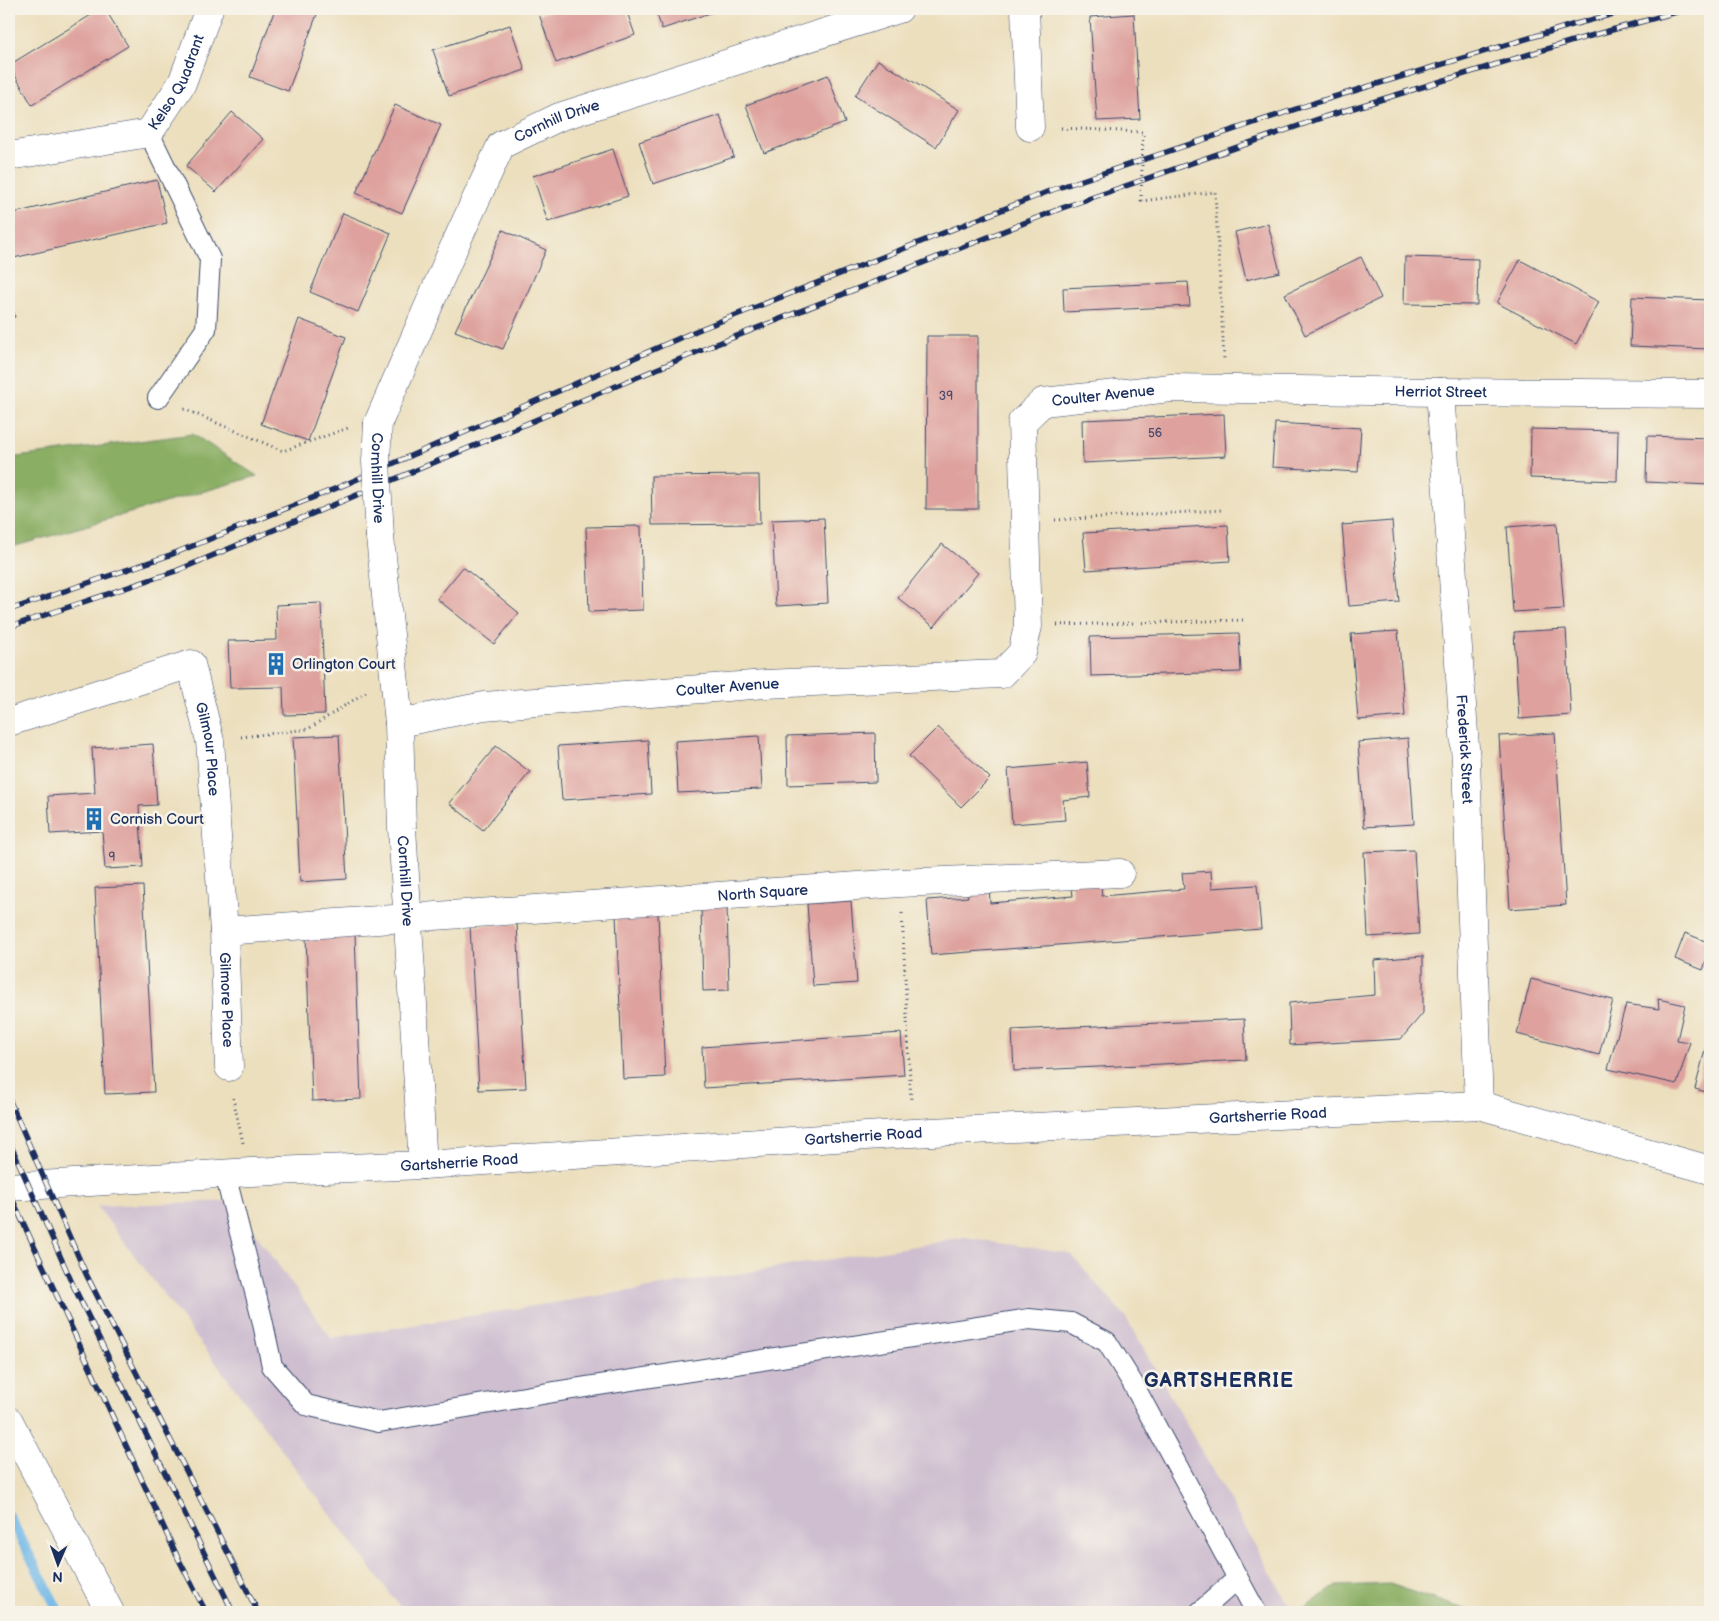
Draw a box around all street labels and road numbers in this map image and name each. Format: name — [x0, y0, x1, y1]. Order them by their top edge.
street label: Kelso Quadrant — [144, 32, 209, 134]
street label: Cornhill Drive — [511, 96, 602, 147]
street label: Coulter Avenue — [1051, 381, 1156, 411]
street label: Herriot Street — [1394, 382, 1487, 402]
street label: Cornhill Drive — [366, 432, 388, 524]
street label: Coulter Avenue — [675, 674, 780, 701]
street label: Frederick Street — [1451, 694, 1477, 805]
street label: Gilmour Place — [191, 700, 223, 797]
street label: Cornhill Drive — [392, 835, 417, 927]
street label: North Square — [717, 881, 809, 906]
street label: Gilmore Place — [215, 952, 237, 1048]
street label: Gartsherrie Road — [1208, 1104, 1327, 1128]
street label: Gartsherrie Road — [804, 1123, 923, 1150]
street label: Gartsherrie Road — [400, 1150, 519, 1176]

